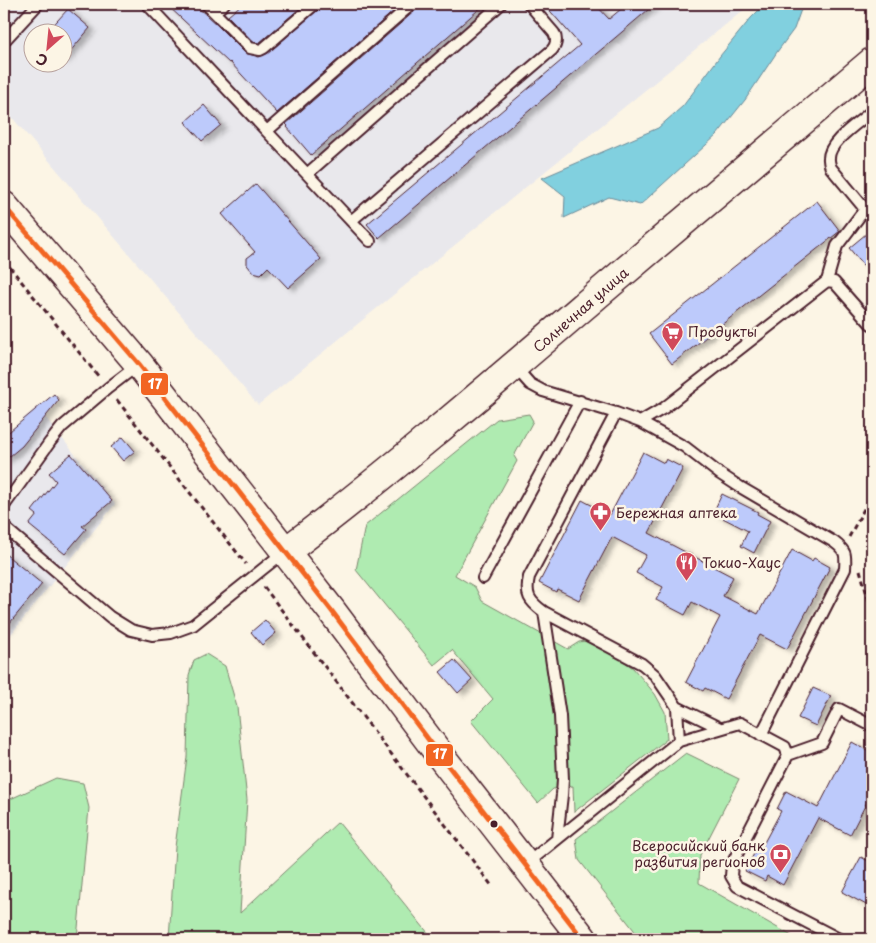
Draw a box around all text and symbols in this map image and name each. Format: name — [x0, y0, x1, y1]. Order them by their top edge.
north arrow — [22, 22, 72, 72]
text: С — [32, 48, 51, 72]
street label: Солнечная улица — [528, 262, 633, 357]
supermarket icon: Продукты — [660, 320, 684, 351]
place label: Продукты — [688, 321, 757, 342]
line badge: 17 — [140, 372, 169, 396]
text: 17 — [148, 373, 163, 394]
pharmacy icon: Бережная аптека — [588, 501, 612, 532]
place label: Бережная аптека — [616, 502, 737, 523]
restaurant icon: Токио-Хаус — [674, 551, 698, 582]
place label: Токио-Хаус — [702, 552, 781, 573]
line badge: 17 — [425, 743, 454, 767]
text: 17 — [433, 743, 448, 764]
unlabelled marker — [489, 819, 499, 829]
place label: Всеросийский банк развития регионов — [632, 835, 766, 872]
bank icon: Всеросийский банк развития регионов — [769, 842, 793, 873]

